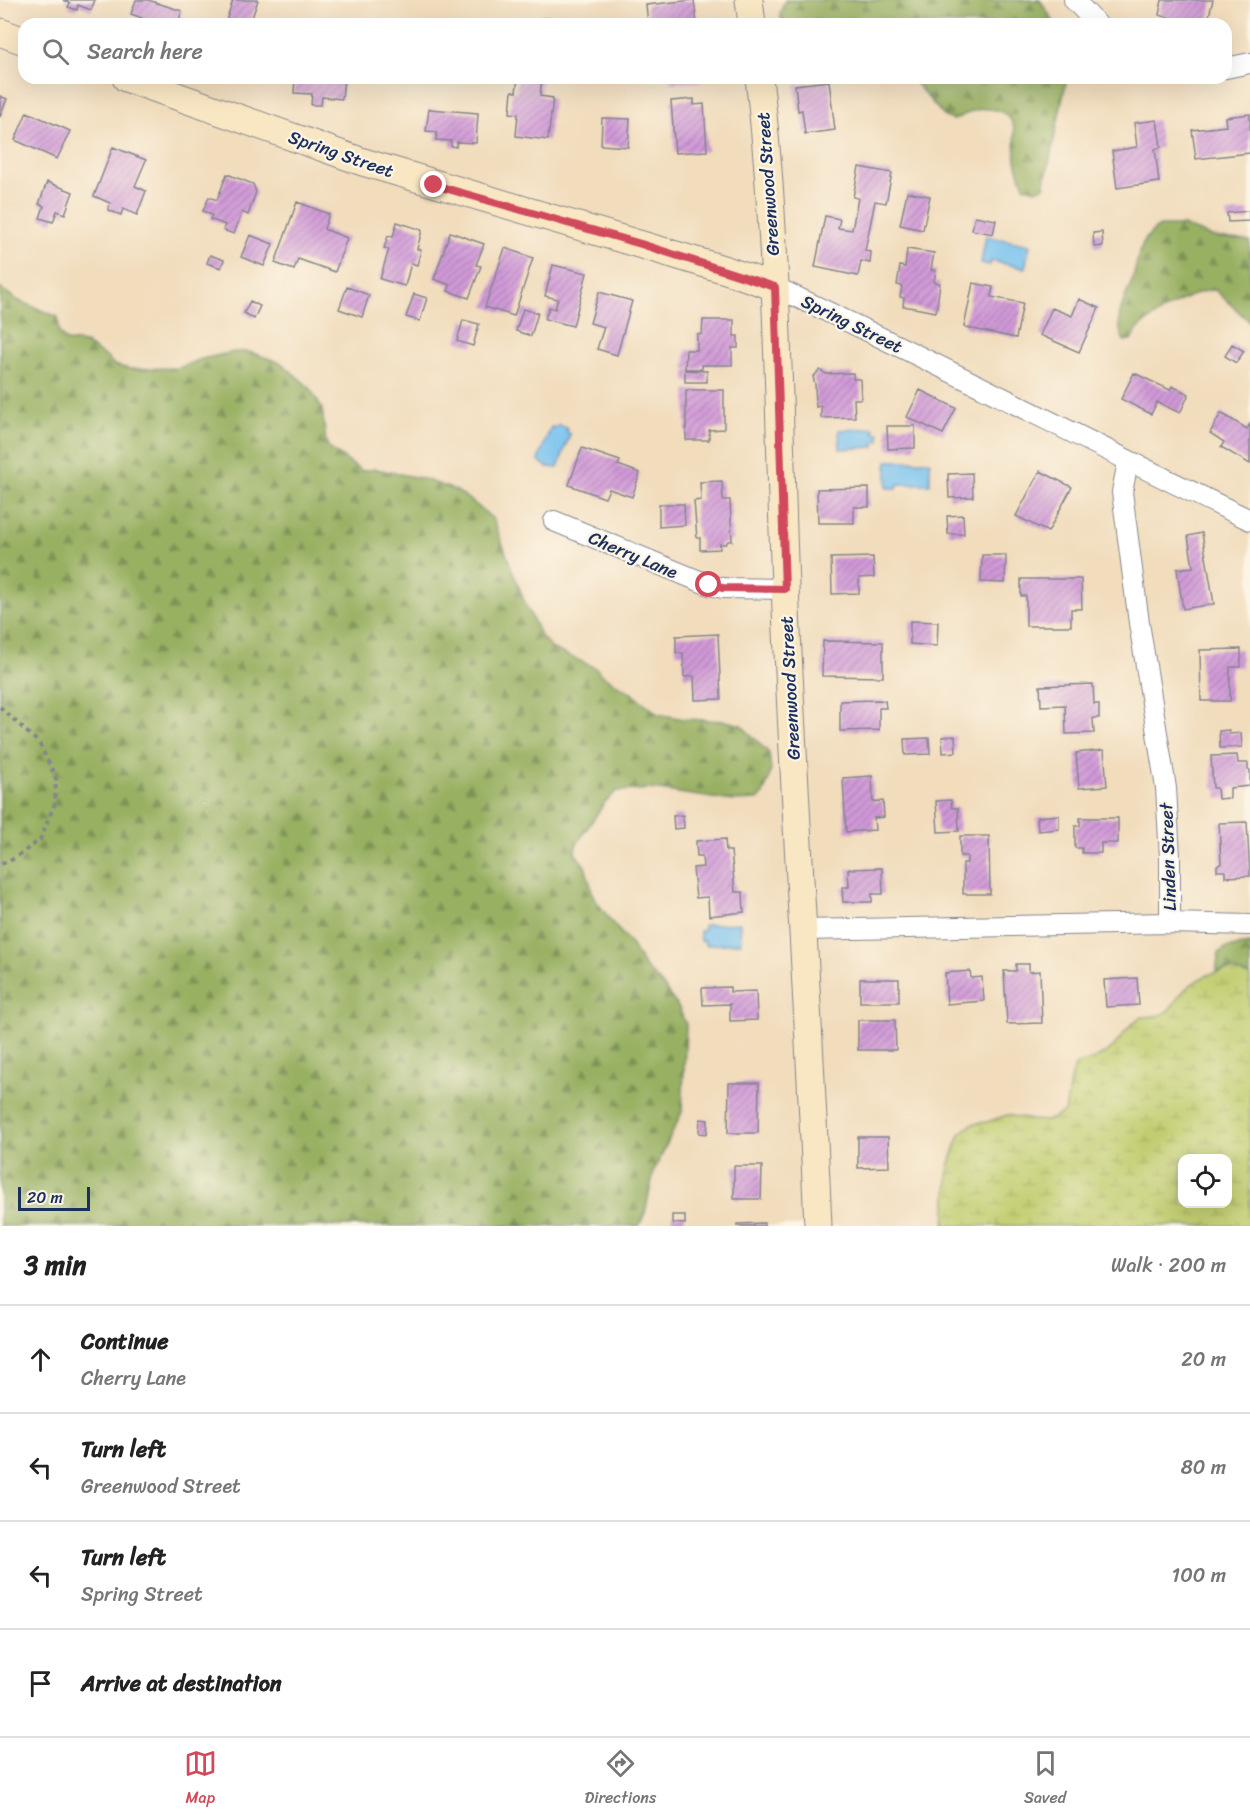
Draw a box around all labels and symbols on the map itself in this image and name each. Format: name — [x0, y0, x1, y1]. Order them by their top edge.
street label: Greenwood Street — [747, 111, 789, 257]
street label: Spring Street — [284, 121, 398, 187]
route end — [420, 171, 446, 197]
street label: Spring Street — [796, 286, 908, 362]
street label: Cherry Lane — [583, 522, 683, 588]
route start — [695, 571, 721, 597]
street label: Greenwood Street — [770, 615, 810, 761]
street label: Linden Street — [1150, 802, 1186, 911]
scale bar — [18, 1184, 90, 1212]

